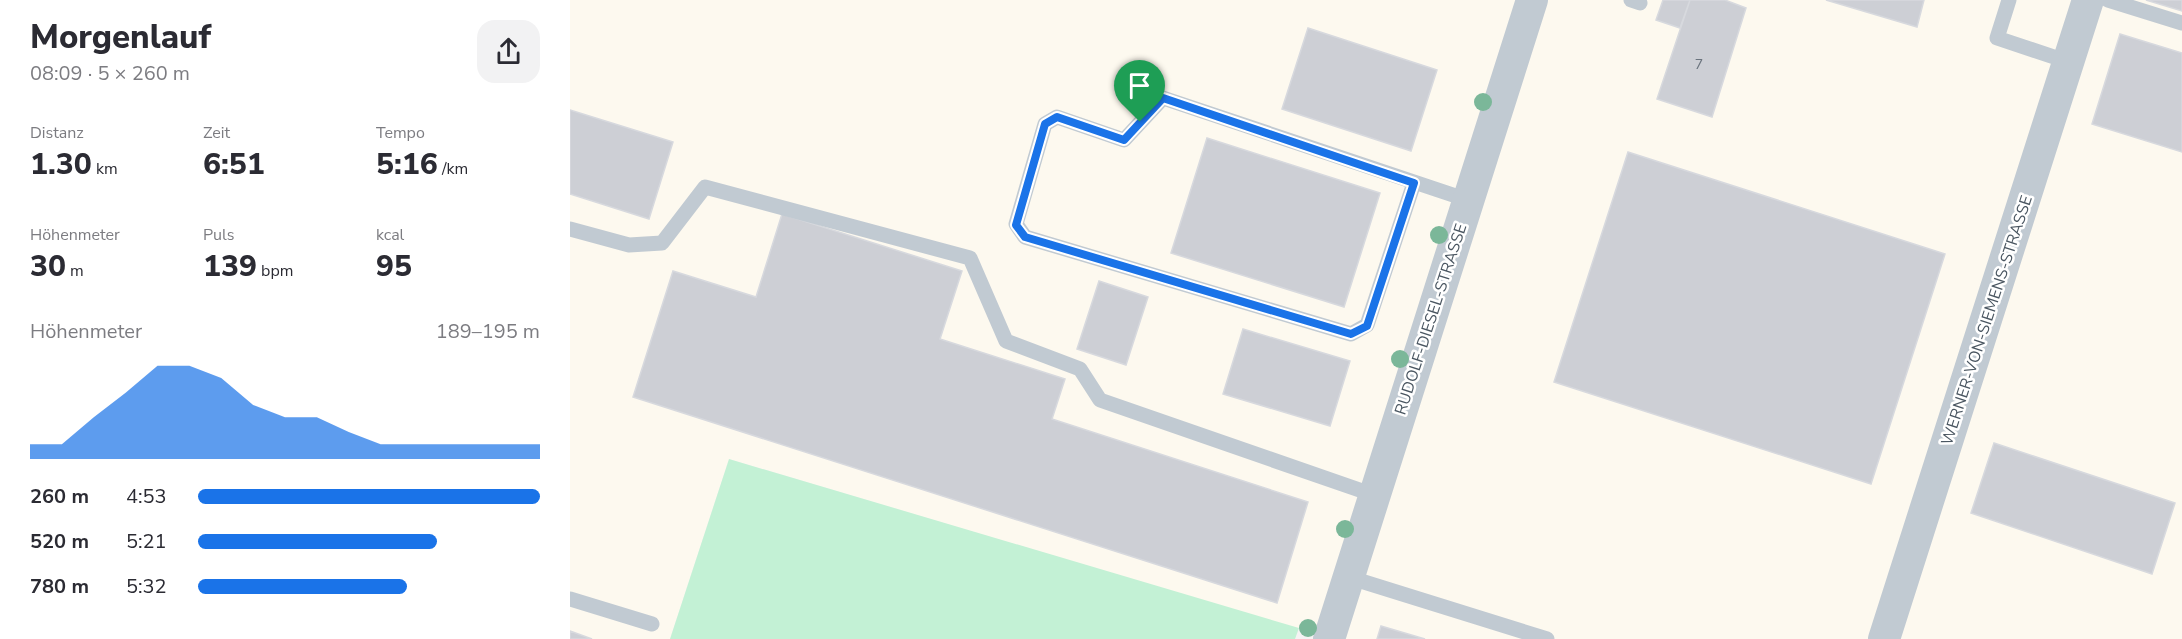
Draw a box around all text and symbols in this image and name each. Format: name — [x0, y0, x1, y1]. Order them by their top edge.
text: Morgenlauf — [30, 15, 211, 60]
button: share — [477, 20, 540, 83]
house number: 7 — [1695, 55, 1703, 74]
text: 08:09 · 5 × 260 m — [30, 60, 190, 87]
pin — [1114, 60, 1165, 122]
icon: arrive — [1123, 69, 1156, 102]
text: Distanz — [30, 122, 84, 144]
text: Zeit — [203, 122, 230, 144]
text: Tempo — [376, 122, 425, 144]
text: 1.30 — [30, 144, 92, 185]
text: 6:51 — [203, 144, 265, 185]
text: 5:16 — [376, 144, 438, 185]
text: km — [92, 158, 118, 180]
text: /km — [438, 158, 468, 180]
street label: WERNER-VON-SIEMENS-STRASSE — [1936, 193, 2038, 448]
street label: RUDOLF-DIESEL-STRASSE — [1390, 221, 1472, 418]
text: Höhenmeter — [30, 224, 120, 246]
text: Puls — [203, 224, 234, 246]
text: kcal — [376, 224, 404, 246]
text: 30 — [30, 246, 66, 287]
text: 139 — [203, 246, 257, 287]
text: 95 — [376, 246, 412, 287]
text: m — [66, 260, 84, 282]
text: bpm — [257, 260, 293, 282]
text: Höhenmeter — [30, 318, 142, 345]
text: 189–195 m — [436, 318, 540, 345]
text: 260 m — [30, 483, 89, 510]
text: 4:53 — [126, 483, 167, 510]
text: 520 m — [30, 528, 89, 555]
text: 5:21 — [126, 528, 167, 555]
text: 780 m — [30, 573, 89, 600]
text: 5:32 — [126, 573, 167, 600]

